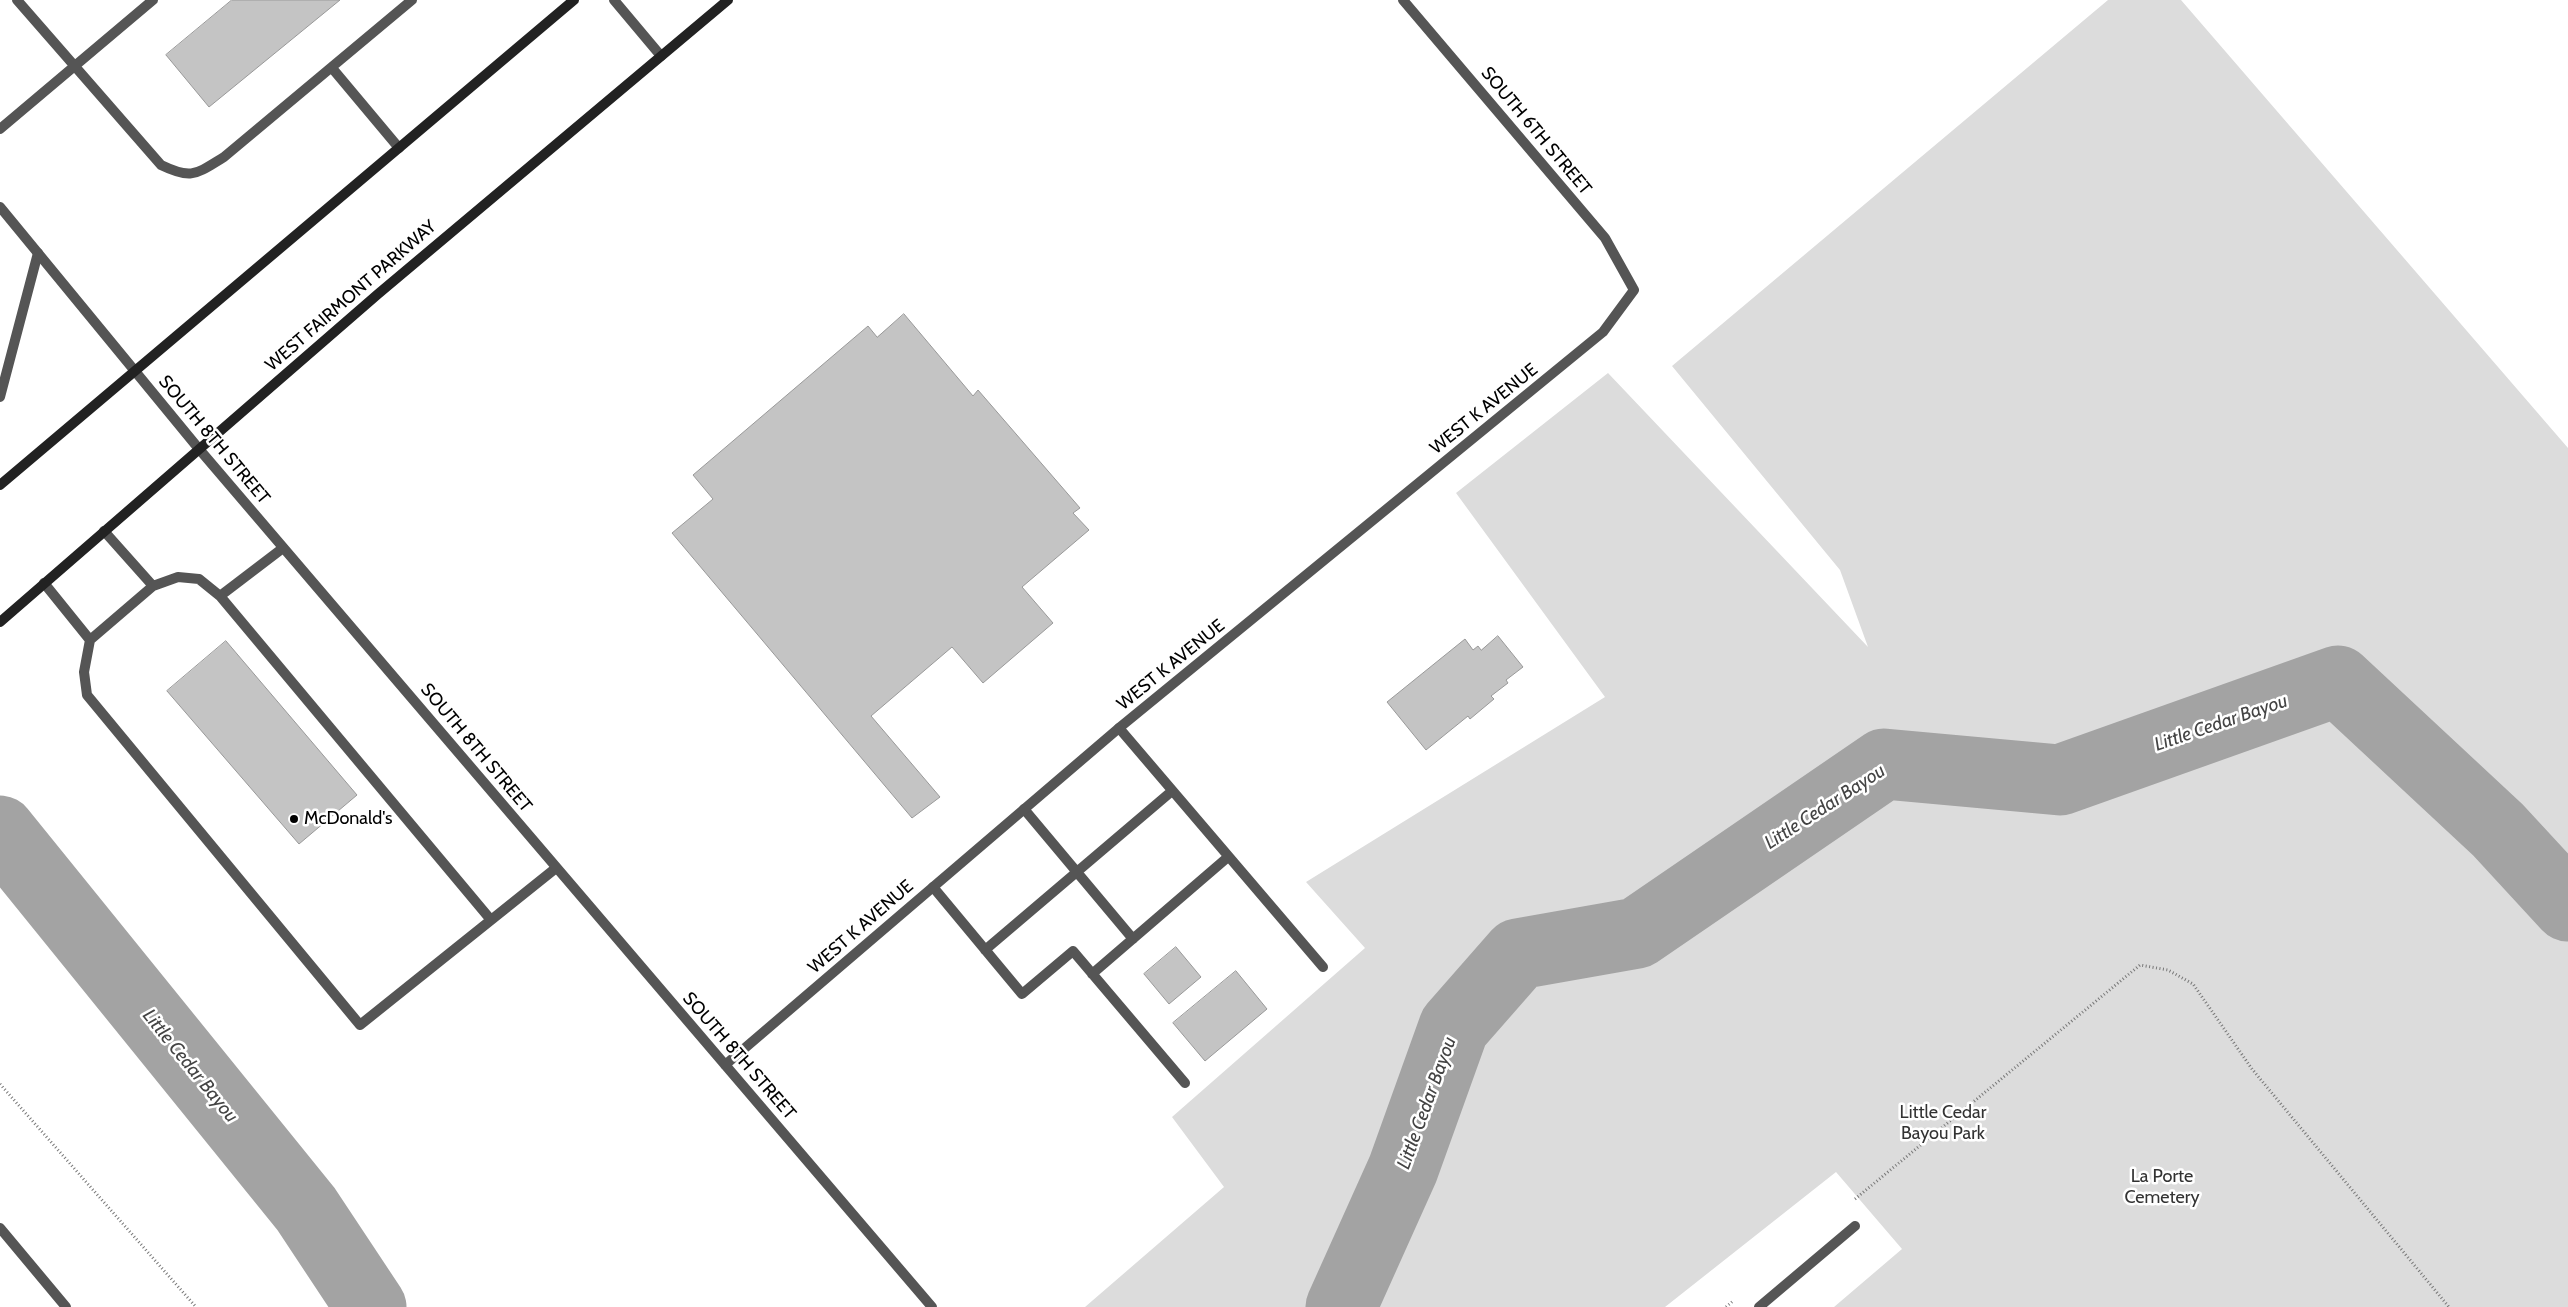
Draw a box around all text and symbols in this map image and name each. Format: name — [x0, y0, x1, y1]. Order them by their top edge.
street label: SOUTH 6TH STREET — [1476, 63, 1596, 199]
street label: WEST FAIRMONT PARKWAY — [261, 216, 441, 376]
street label: WEST K AVENUE — [1426, 359, 1542, 459]
street label: SOUTH 8TH STREET — [154, 371, 274, 509]
street label: WEST K AVENUE — [1113, 615, 1229, 715]
street label: SOUTH 8TH STREET — [416, 679, 536, 817]
water label: Little Cedar Bayou — [2152, 690, 2290, 756]
water label: Little Cedar Bayou — [1761, 760, 1889, 854]
place label: McDonald's — [304, 808, 392, 830]
marker: McDonald's — [288, 813, 300, 825]
street label: WEST K AVENUE — [804, 875, 918, 979]
street label: SOUTH 8TH STREET — [678, 988, 800, 1124]
water label: Little Cedar Bayou — [137, 1005, 243, 1127]
water label: Little Cedar Bayou — [1393, 1034, 1461, 1172]
park label: Little Cedar Bayou Park — [1900, 1102, 1986, 1144]
park label: La Porte Cemetery — [2124, 1166, 2200, 1208]

